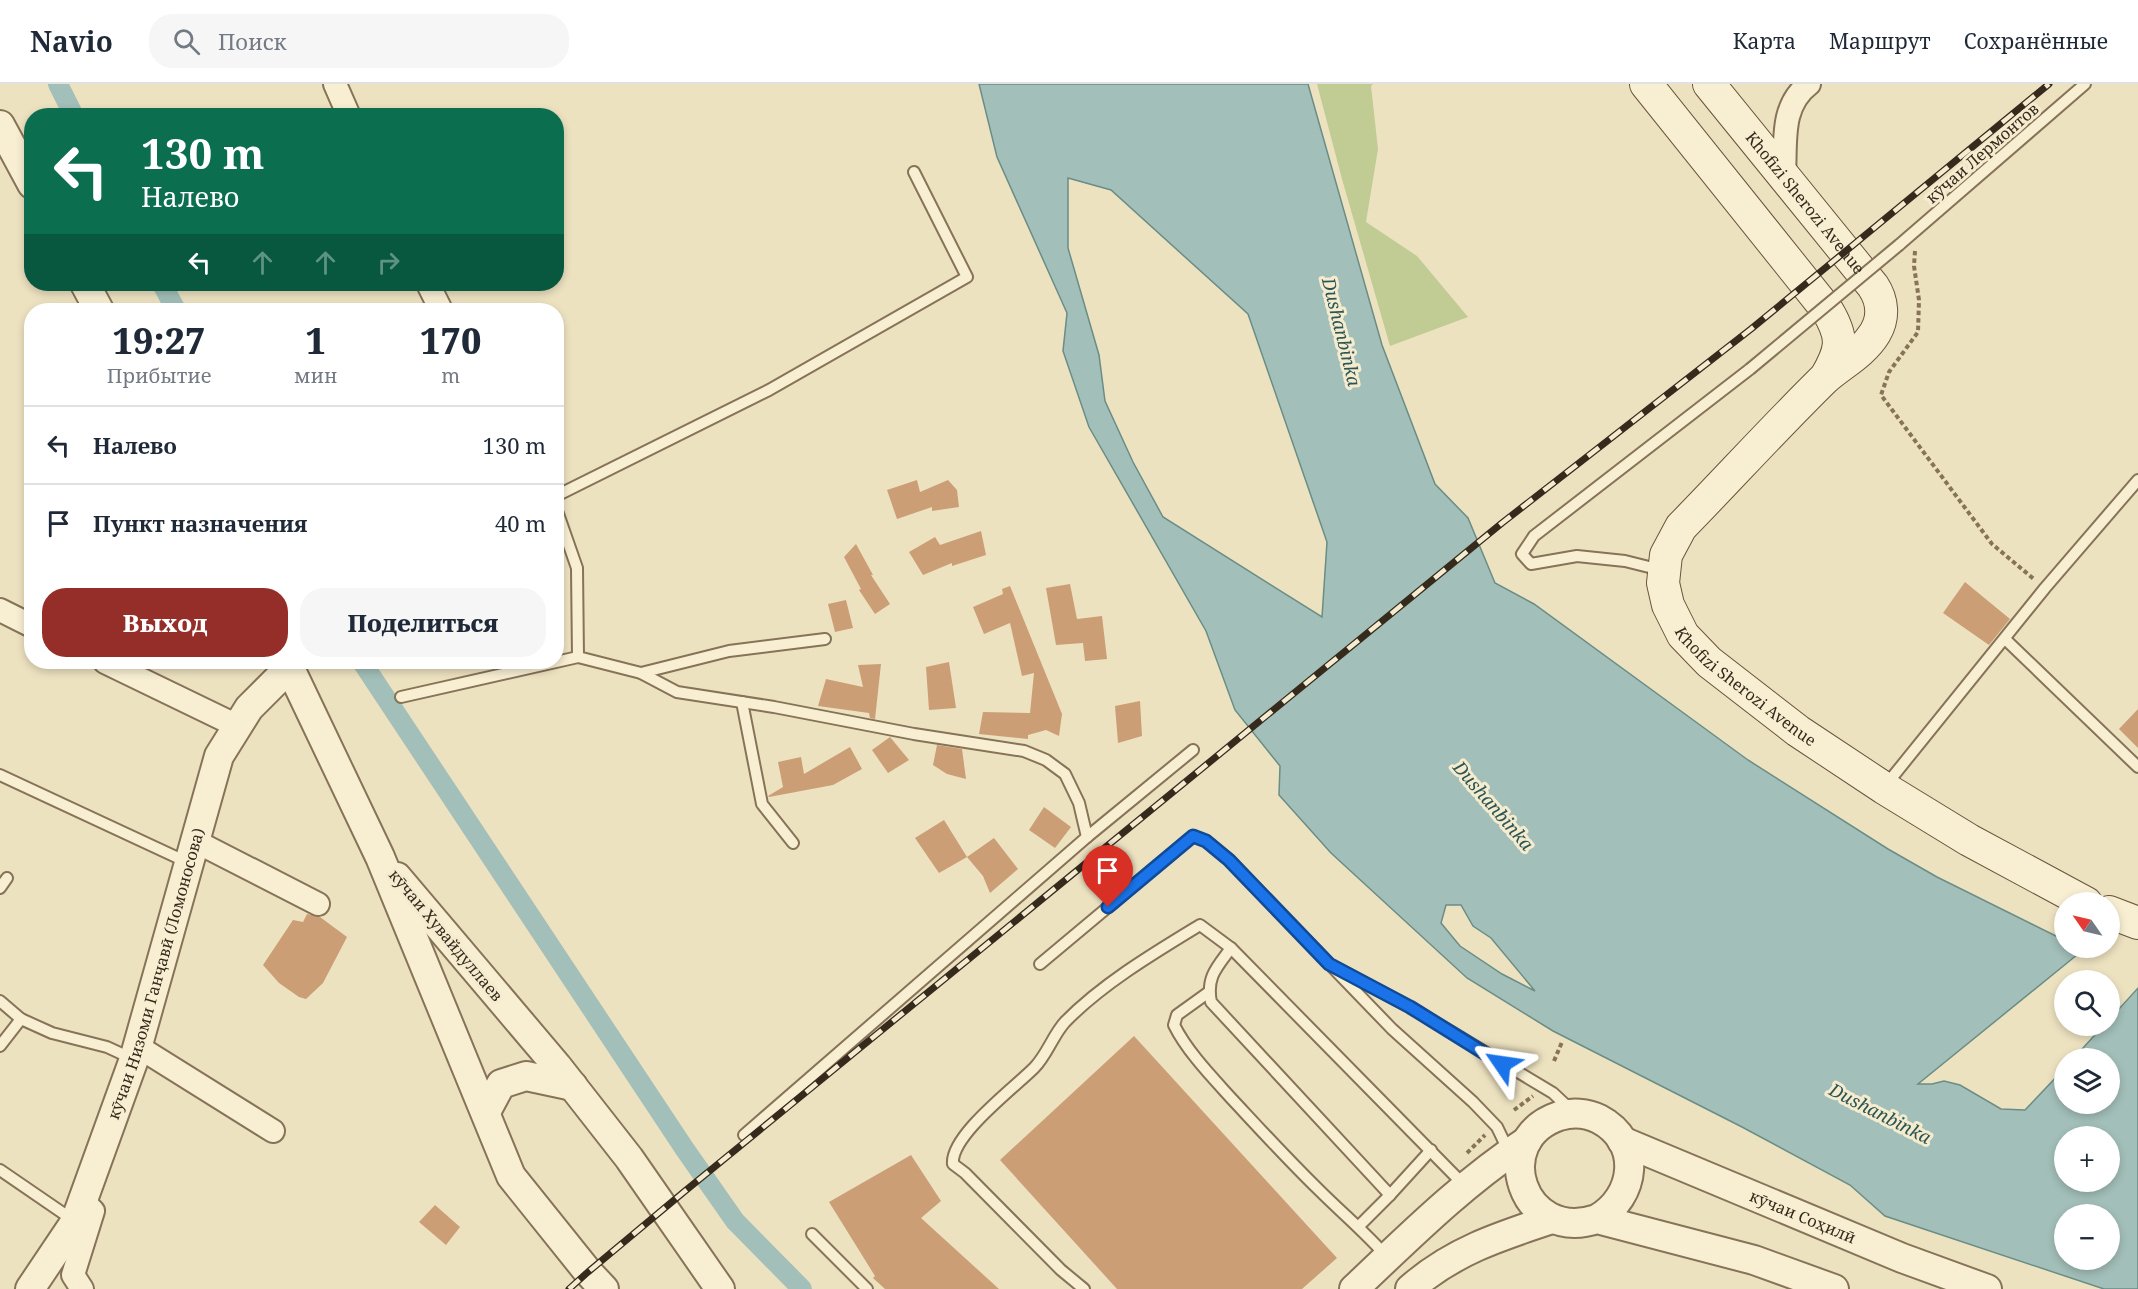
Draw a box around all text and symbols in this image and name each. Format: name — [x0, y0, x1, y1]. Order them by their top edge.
search box — [149, 14, 569, 68]
text: Navio — [30, 22, 113, 60]
icon: search — [170, 25, 203, 58]
text: Поиск — [218, 26, 287, 56]
text: Карта — [1733, 27, 1796, 55]
text: Маршрут — [1829, 27, 1931, 55]
text: Сохранённые — [1964, 27, 2108, 55]
street label: кӯчаи Лермонтов — [1921, 98, 2043, 208]
text: 130 m — [141, 124, 265, 181]
street label: Khofizi Sherozi Avenue — [1741, 127, 1870, 279]
icon: left — [42, 132, 120, 210]
text: Налево — [141, 178, 239, 215]
icon: left — [183, 246, 216, 279]
icon: ahead — [246, 246, 279, 279]
icon: ahead — [309, 246, 342, 279]
icon: right — [372, 246, 405, 279]
water label: Dushanbinka — [1317, 274, 1367, 389]
text: 19:27 — [113, 316, 205, 365]
text: 1 — [306, 316, 326, 365]
text: 170 — [420, 316, 481, 365]
text: Прибытие — [107, 362, 211, 389]
text: мин — [294, 362, 337, 389]
text: m — [441, 362, 460, 389]
icon: left — [42, 429, 75, 462]
text: Налево — [93, 430, 177, 460]
text: 130 m — [483, 430, 546, 460]
icon: arrive — [42, 507, 75, 540]
text: Пункт назначения — [93, 508, 307, 538]
text: 40 m — [495, 508, 546, 538]
button: Выход — [42, 588, 288, 657]
button: Поделиться — [300, 588, 546, 657]
street label: Khofizi Sherozi Avenue — [1670, 623, 1821, 751]
water label: Dushanbinka — [1448, 755, 1540, 856]
street label: кӯчаи Низоми Ганҷавӣ (Ломоносова) — [102, 825, 209, 1123]
pin — [1082, 845, 1133, 907]
icon: arrive — [1091, 854, 1124, 887]
street label: кӯчаи Хувайдуллаев — [384, 864, 508, 1006]
north arrow — [2054, 892, 2120, 958]
map controls — [2054, 892, 2120, 1270]
button: search — [2054, 970, 2120, 1036]
position arrow — [1470, 1032, 1534, 1096]
button: layers — [2054, 1048, 2120, 1114]
water label: Dushanbinka — [1825, 1077, 1936, 1149]
button: + — [2054, 1126, 2120, 1192]
street label: кӯчаи Соҳилӣ — [1746, 1185, 1859, 1249]
button: − — [2054, 1204, 2120, 1270]

